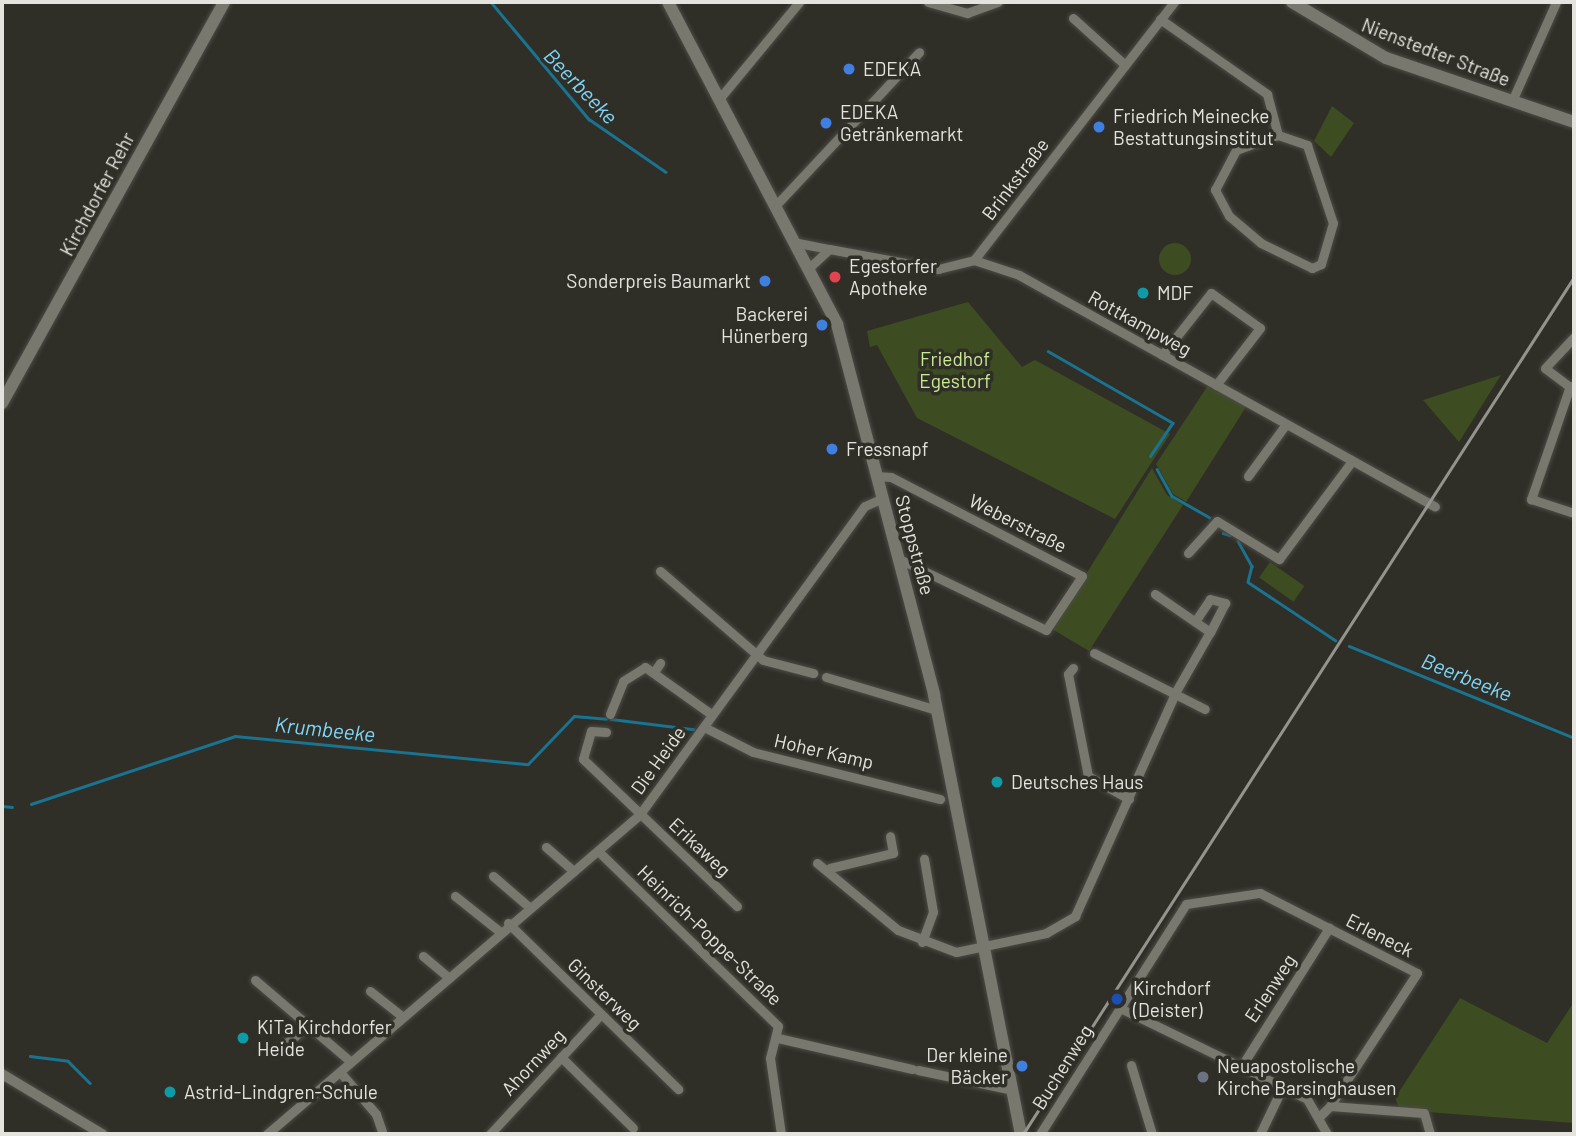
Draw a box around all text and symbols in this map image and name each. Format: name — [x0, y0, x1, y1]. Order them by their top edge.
street label: Nienstedter Straße — [1359, 13, 1513, 91]
water label: Beerbeeke — [539, 43, 623, 129]
place label: EDEKA — [863, 58, 921, 80]
marker: EDEKA — [841, 61, 857, 77]
place label: EDEKA Getränkemarkt — [840, 101, 963, 145]
place label: Friedrich Meinecke Bestattungsinstitut — [1113, 105, 1274, 149]
marker: EDEKA Getränkemarkt — [818, 115, 834, 131]
marker: Friedrich Meinecke Bestattungsinstitut — [1091, 119, 1107, 135]
street label: Kirchdorfer Rehr — [55, 128, 139, 260]
street label: Brinkstraße — [977, 134, 1053, 224]
place label: Egestorfer Apotheke — [849, 255, 937, 299]
marker: Egestorfer Apotheke — [827, 269, 843, 285]
place label: Sonderpreis Baumarkt — [566, 270, 751, 292]
marker: Sonderpreis Baumarkt — [757, 273, 773, 289]
place label: MDF — [1157, 282, 1193, 304]
street label: Rottkampweg — [1084, 285, 1196, 361]
marker: MDF — [1135, 285, 1151, 301]
place label: Backerei Hünerberg — [721, 303, 808, 347]
marker: Backerei Hünerberg — [814, 317, 830, 333]
park label: Friedhof Egestorf — [919, 348, 991, 392]
place label: Fressnapf — [846, 438, 929, 460]
marker: Fressnapf — [824, 441, 840, 457]
street label: Weberstraße — [965, 489, 1071, 557]
street label: Stoppstraße — [891, 493, 939, 597]
water label: Beerbeeke — [1418, 647, 1516, 707]
water label: Krumbeeke — [273, 711, 377, 747]
street label: Die Heide — [626, 722, 690, 798]
street label: Hoher Kamp — [772, 729, 876, 773]
place label: Deutsches Haus — [1011, 771, 1143, 793]
marker: Deutsches Haus — [989, 774, 1005, 790]
street label: Erikaweg — [664, 813, 736, 881]
street label: Heinrich-Poppe-Straße — [633, 860, 787, 1010]
street label: Erleneck — [1343, 908, 1417, 962]
street label: Erlenweg — [1240, 950, 1300, 1026]
street label: Ginsterweg — [563, 953, 647, 1035]
place label: Kirchdorf (Deister) — [1133, 977, 1211, 1021]
marker: Kirchdorf (Deister) — [1107, 989, 1127, 1009]
place label: KiTa Kirchdorfer Heide — [257, 1016, 392, 1060]
street label: Buchenweg — [1027, 1020, 1097, 1114]
street label: Ahornweg — [496, 1024, 570, 1100]
marker: KiTa Kirchdorfer Heide — [235, 1030, 251, 1046]
place label: Der kleine Bäcker — [926, 1044, 1008, 1088]
place label: Neuapostolische Kirche Barsinghausen — [1217, 1055, 1397, 1099]
marker: Der kleine Bäcker — [1014, 1058, 1030, 1074]
marker: Neuapostolische Kirche Barsinghausen — [1195, 1069, 1211, 1085]
place label: Astrid-Lindgren-Schule — [184, 1081, 378, 1103]
marker: Astrid-Lindgren-Schule — [162, 1084, 178, 1100]

